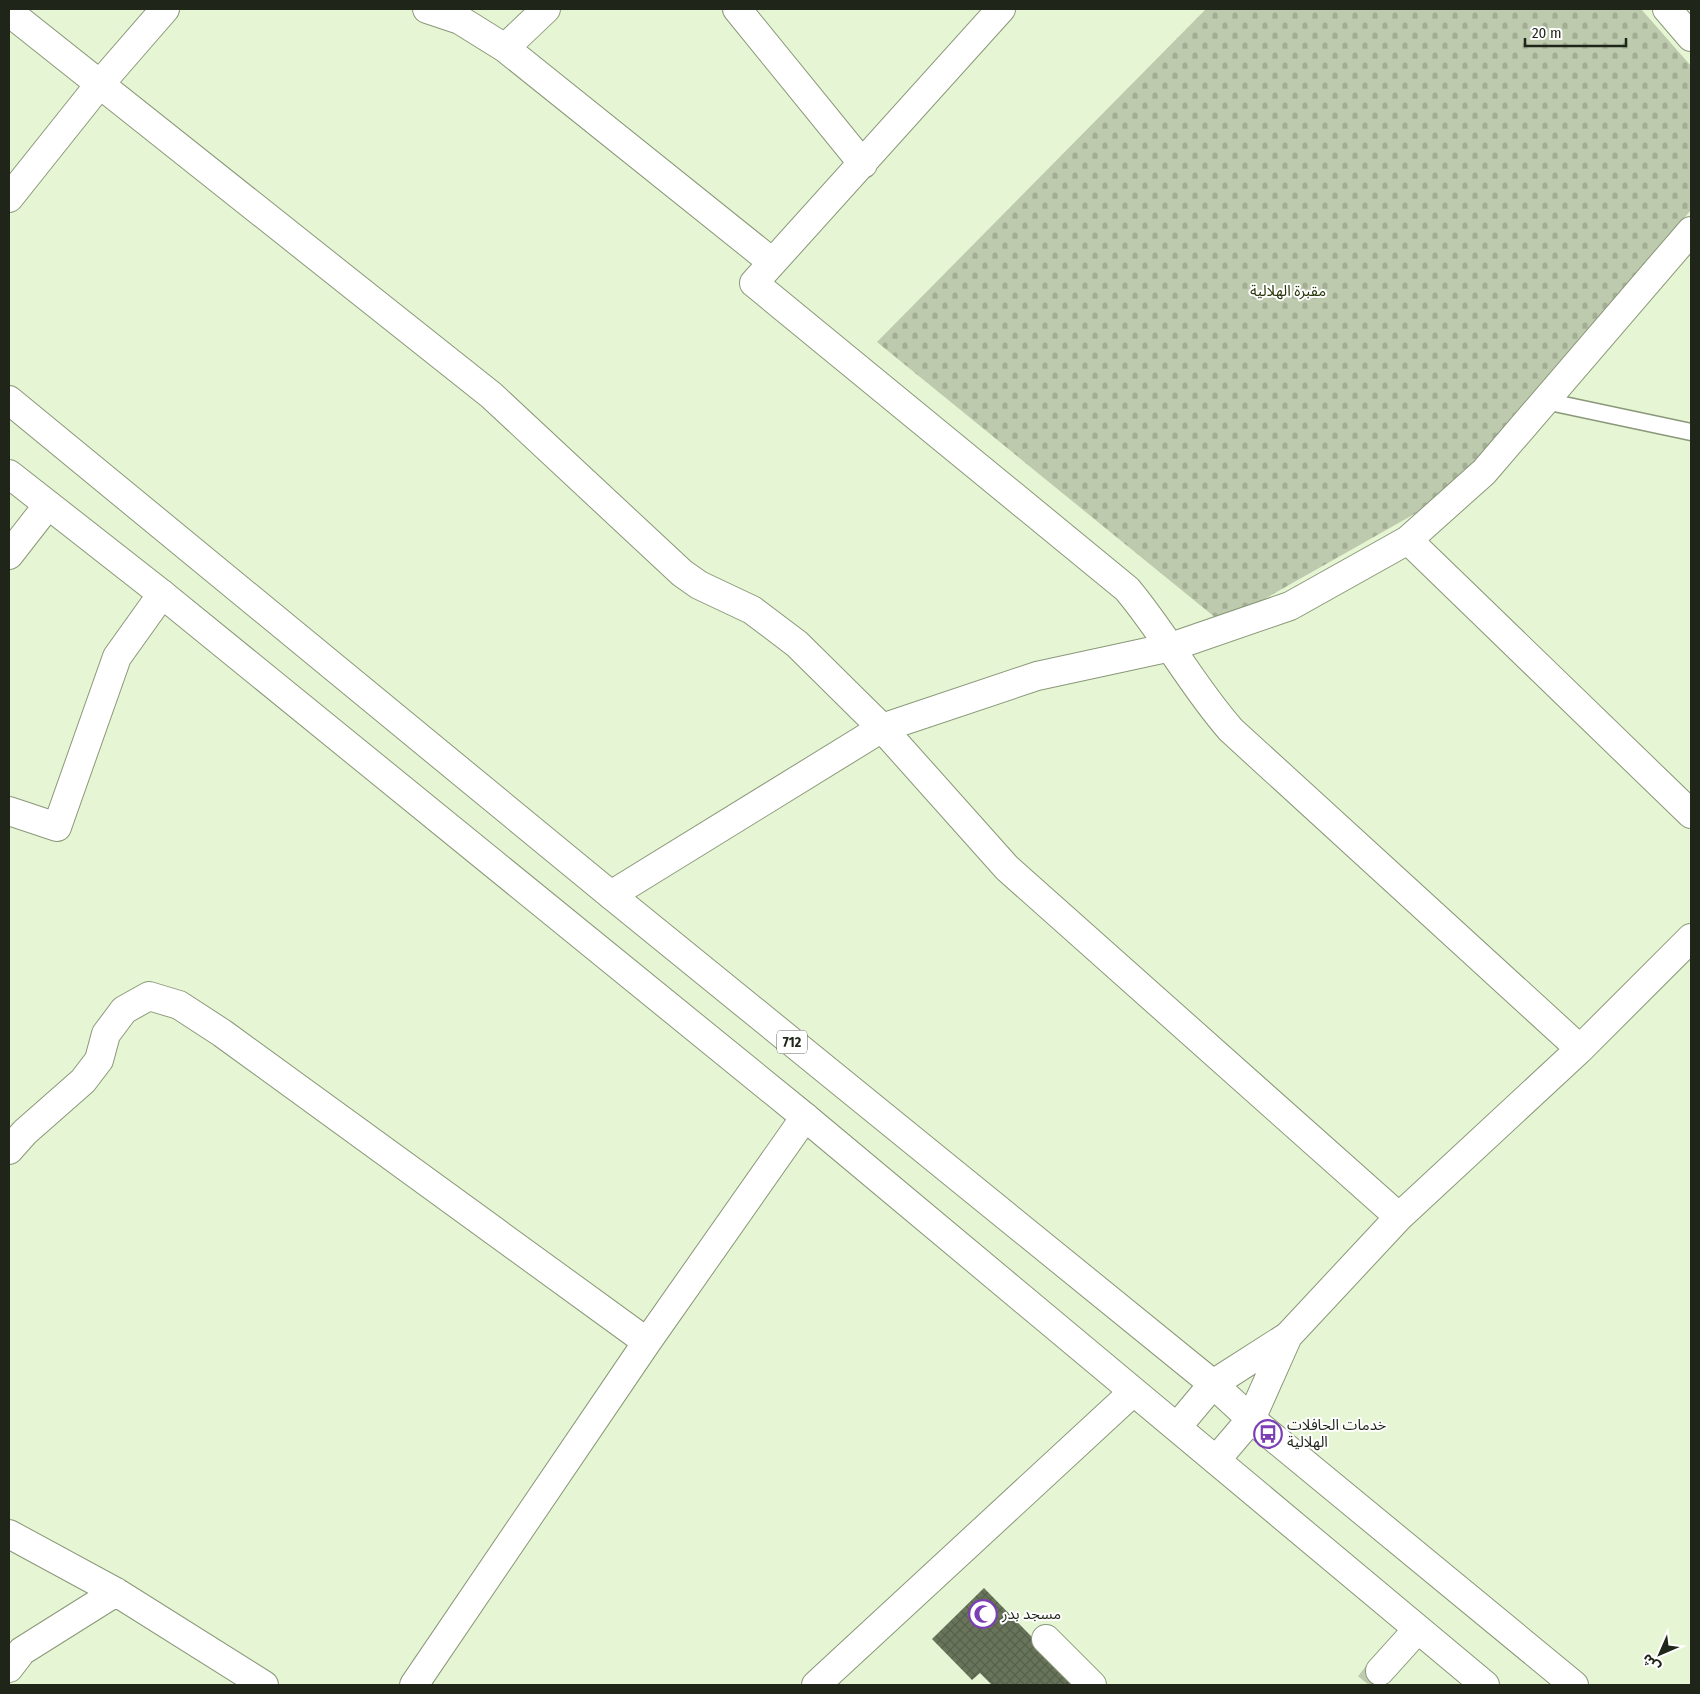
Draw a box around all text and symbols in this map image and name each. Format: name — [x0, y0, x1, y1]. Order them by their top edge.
scale bar — [1525, 15, 1626, 47]
text: 20 m — [1532, 24, 1562, 42]
park label: مقبرة الهلالية — [1250, 282, 1326, 300]
road number: 712 — [777, 1030, 807, 1054]
place label: خدمات الحافلات الهلالية — [1287, 1416, 1387, 1451]
bus stop icon: خدمات الحافلات الهلالية — [1253, 1419, 1283, 1449]
mosque icon: مسجد بدر — [968, 1599, 998, 1629]
place label: مسجد بدر — [1001, 1605, 1061, 1623]
north arrow — [1635, 1629, 1685, 1679]
text: ش — [1638, 1650, 1664, 1676]

